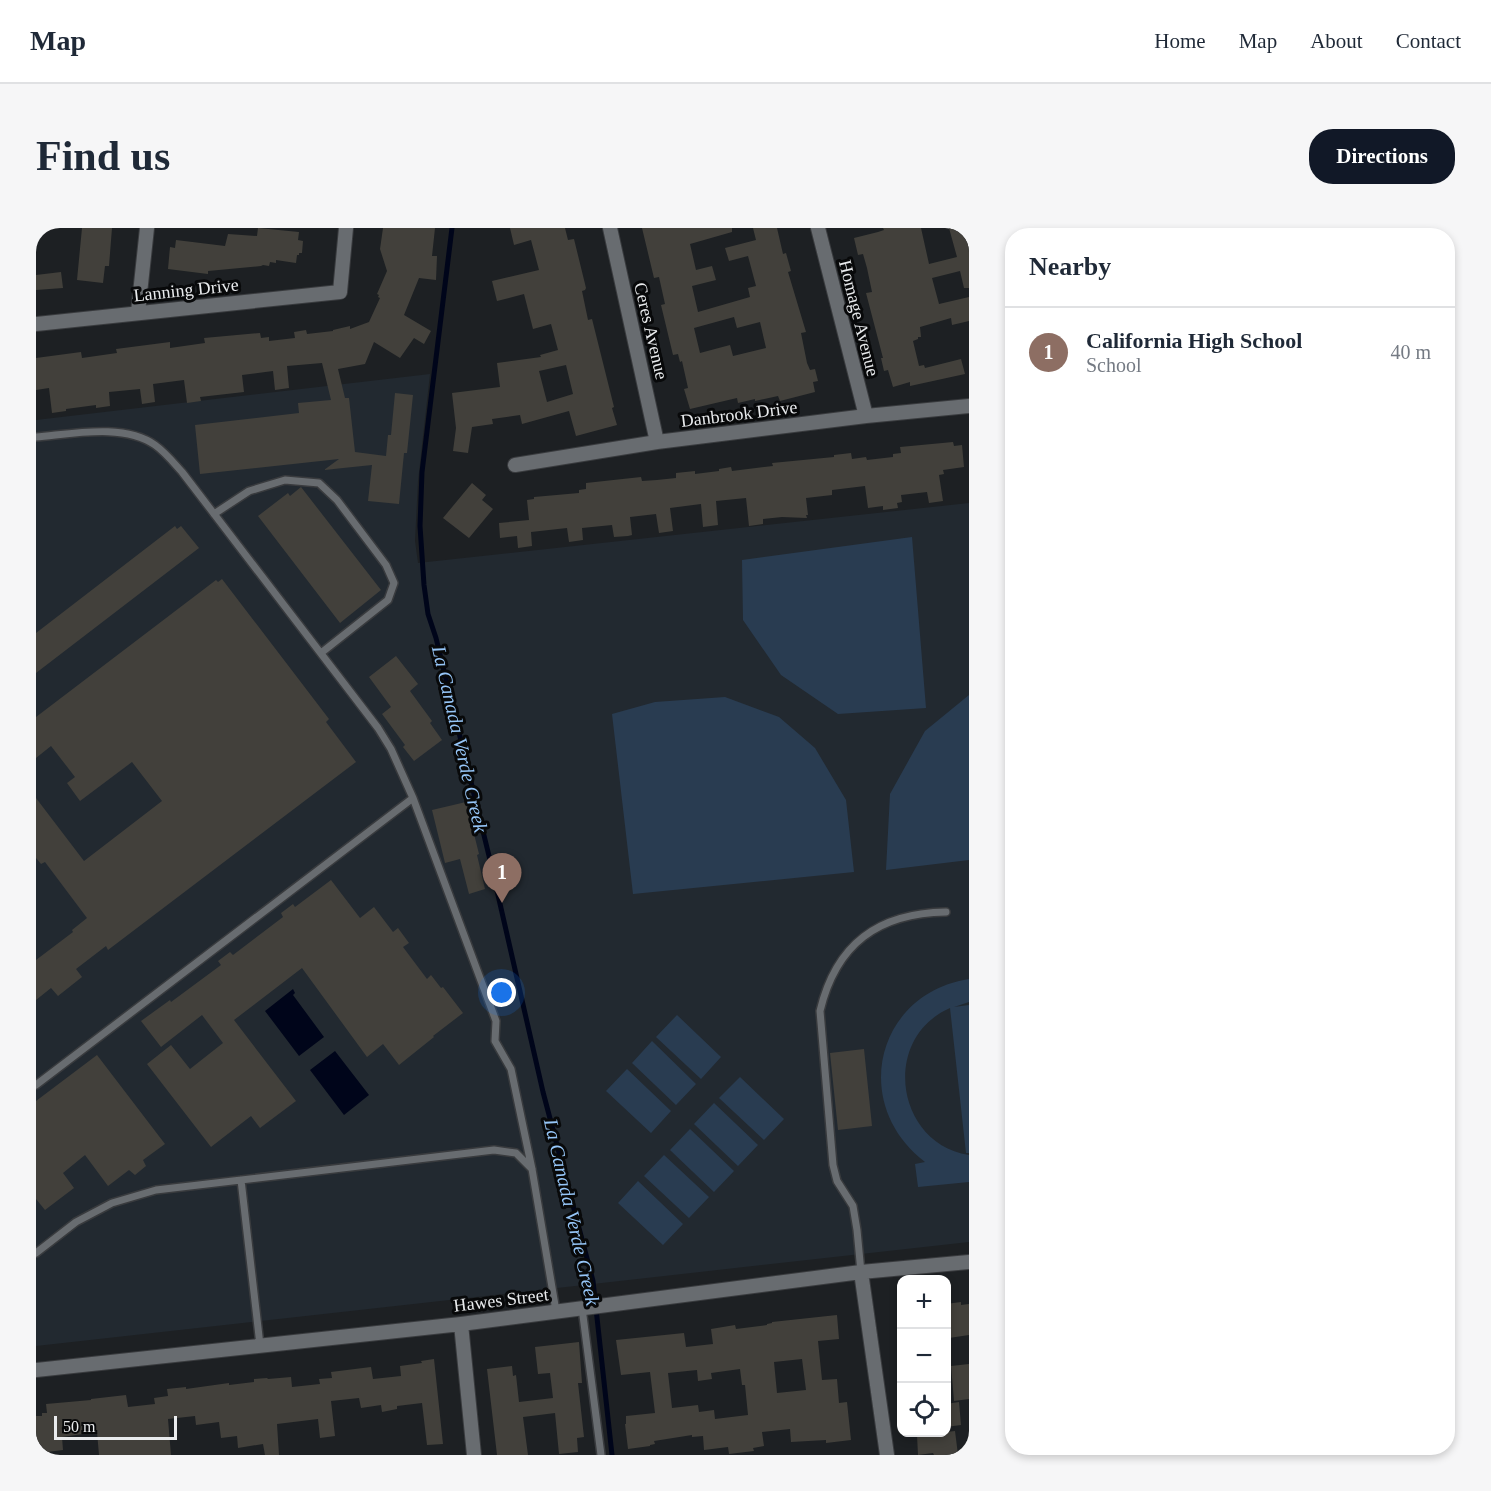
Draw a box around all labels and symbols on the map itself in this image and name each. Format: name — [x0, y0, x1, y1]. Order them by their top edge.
street label: Homage Avenue — [835, 258, 883, 378]
street label: Lanning Drive — [133, 275, 240, 305]
street label: Ceres Avenue — [630, 280, 672, 382]
street label: Danbrook Drive — [679, 397, 799, 431]
water label: La Canada Verde Creek — [428, 642, 492, 836]
pin: 1 — [482, 854, 522, 903]
your location — [487, 978, 516, 1007]
water label: La Canada Verde Creek — [540, 1115, 604, 1309]
street label: Hawes Street — [452, 1284, 550, 1316]
scale bar — [54, 1413, 177, 1440]

